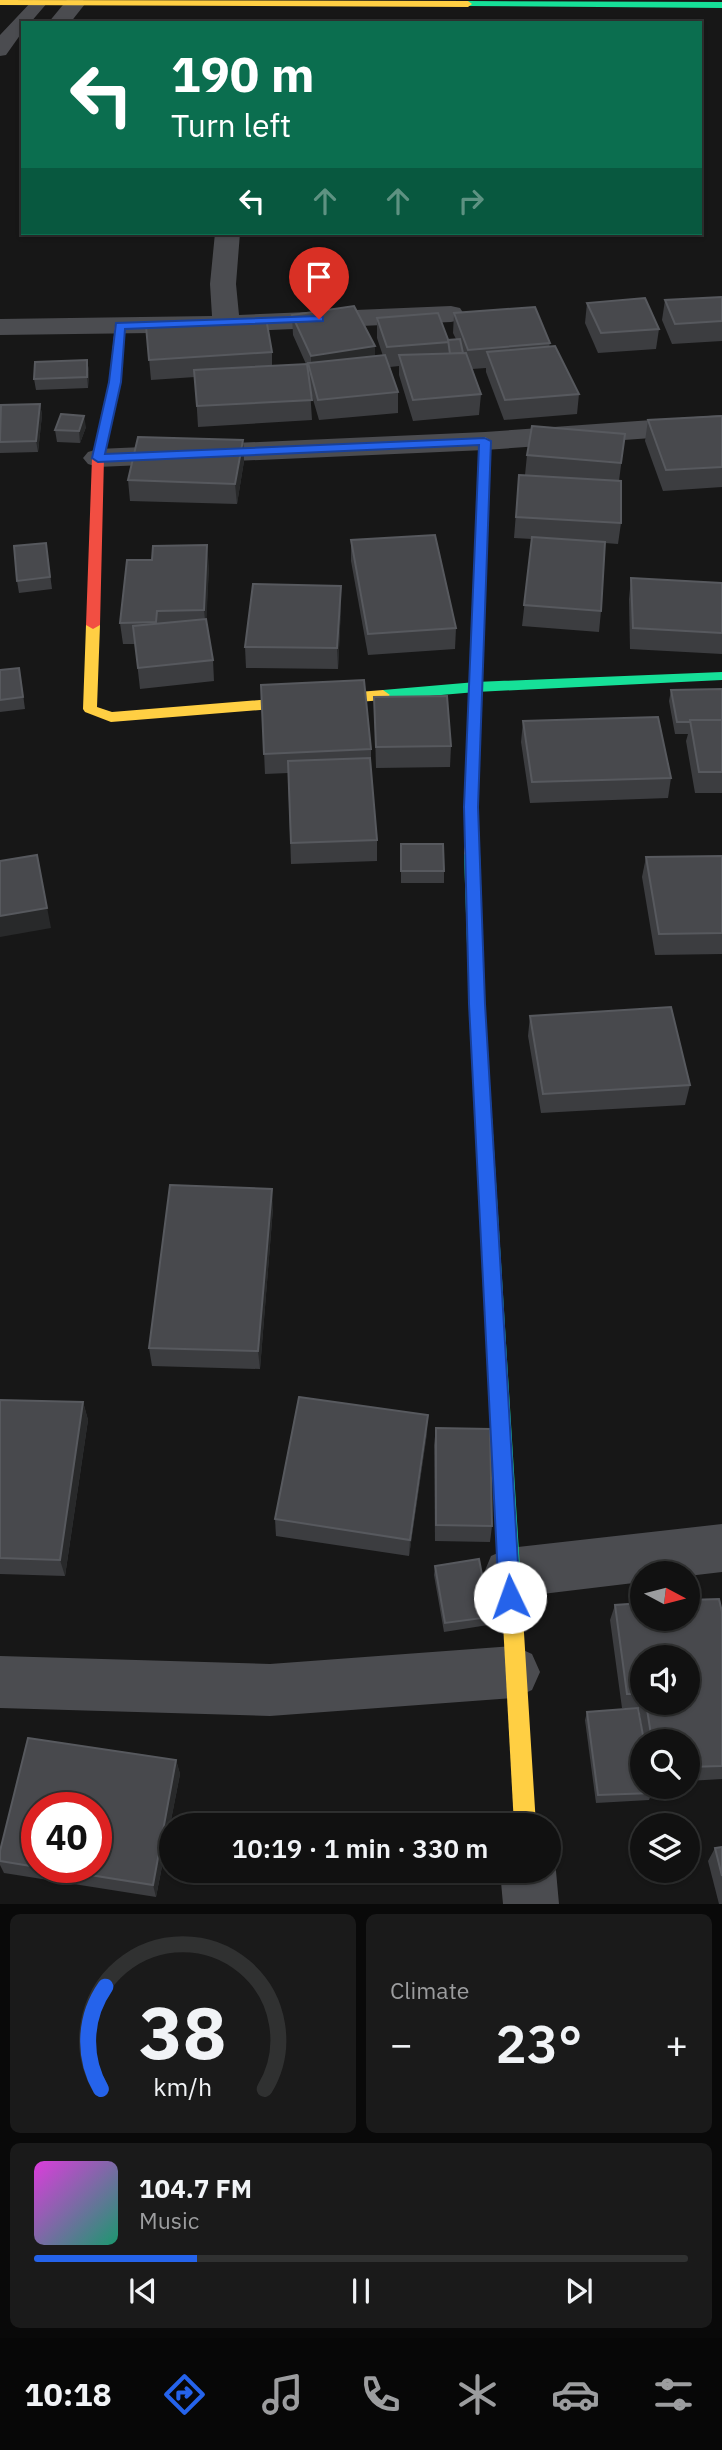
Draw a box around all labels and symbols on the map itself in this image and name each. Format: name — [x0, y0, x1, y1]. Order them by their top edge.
pin — [289, 247, 349, 319]
position arrow — [473, 1560, 547, 1634]
north arrow — [630, 1561, 700, 1631]
speed limit sign: 40 — [21, 1792, 112, 1883]

